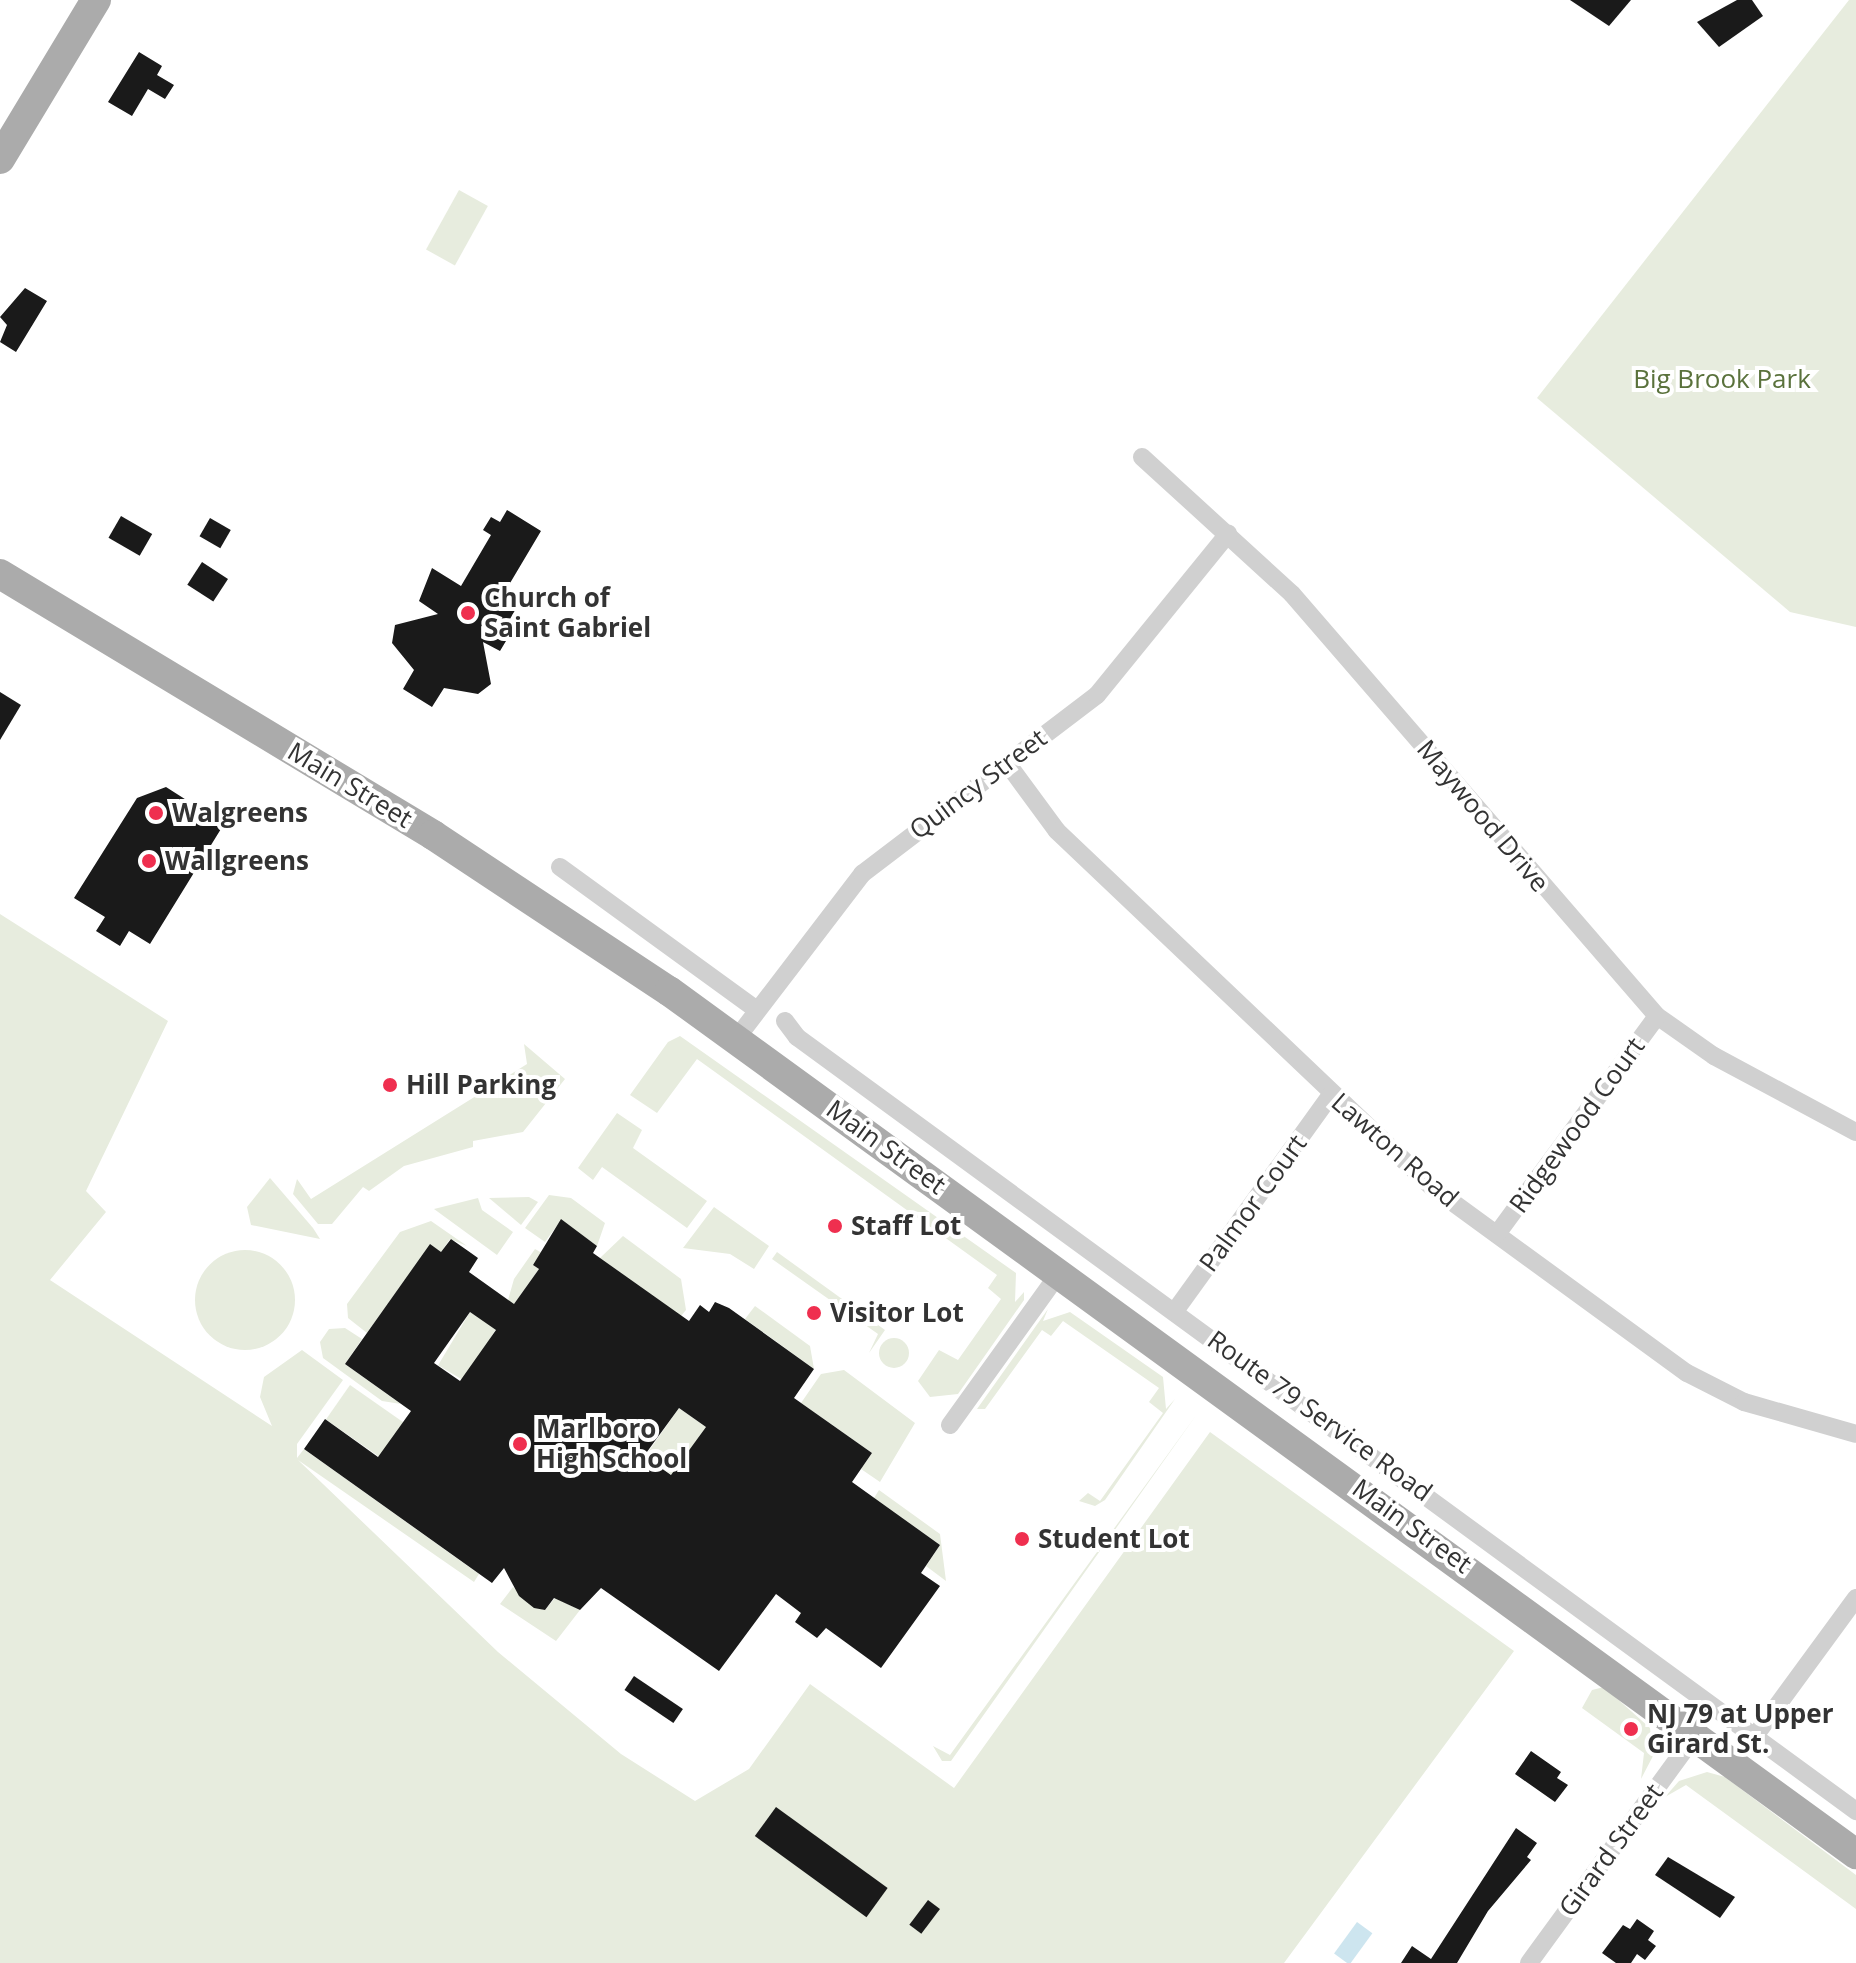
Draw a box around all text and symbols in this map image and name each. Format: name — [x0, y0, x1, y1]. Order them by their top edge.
park label: Big Brook Park — [1633, 363, 1811, 395]
place label: Church of Saint Gabriel — [484, 582, 651, 644]
marker: Church of Saint Gabriel — [459, 604, 477, 622]
street label: Quincy Street — [903, 722, 1053, 846]
street label: Maywood Drive — [1410, 734, 1556, 898]
street label: Main Street — [282, 736, 418, 834]
place label: Walgreens — [172, 797, 308, 829]
marker: Walgreens — [147, 804, 165, 822]
place label: Wallgreens — [165, 845, 309, 877]
marker: Wallgreens — [140, 852, 158, 870]
street label: Ridgewood Court — [1503, 1031, 1651, 1219]
place label: Hill Parking — [406, 1069, 556, 1101]
marker: Hill Parking — [381, 1076, 399, 1094]
street label: Lawton Road — [1325, 1086, 1465, 1214]
street label: Main Street — [820, 1093, 952, 1201]
street label: Palmor Court — [1193, 1128, 1313, 1278]
place label: Staff Lot — [851, 1210, 961, 1242]
marker: Staff Lot — [826, 1217, 844, 1235]
place label: Visitor Lot — [830, 1297, 964, 1329]
marker: Visitor Lot — [805, 1304, 823, 1322]
street label: Route 79 Service Road — [1202, 1324, 1438, 1508]
place label: Marlboro High School — [536, 1413, 687, 1474]
marker: Marlboro High School — [511, 1435, 529, 1453]
street label: Main Street — [1346, 1472, 1478, 1580]
place label: Student Lot — [1038, 1523, 1190, 1555]
marker: Student Lot — [1013, 1530, 1031, 1548]
place label: NJ 79 at Upper Girard St. — [1647, 1698, 1833, 1760]
marker: NJ 79 at Upper Girard St. — [1622, 1720, 1640, 1738]
street label: Girard Street — [1552, 1778, 1670, 1922]

